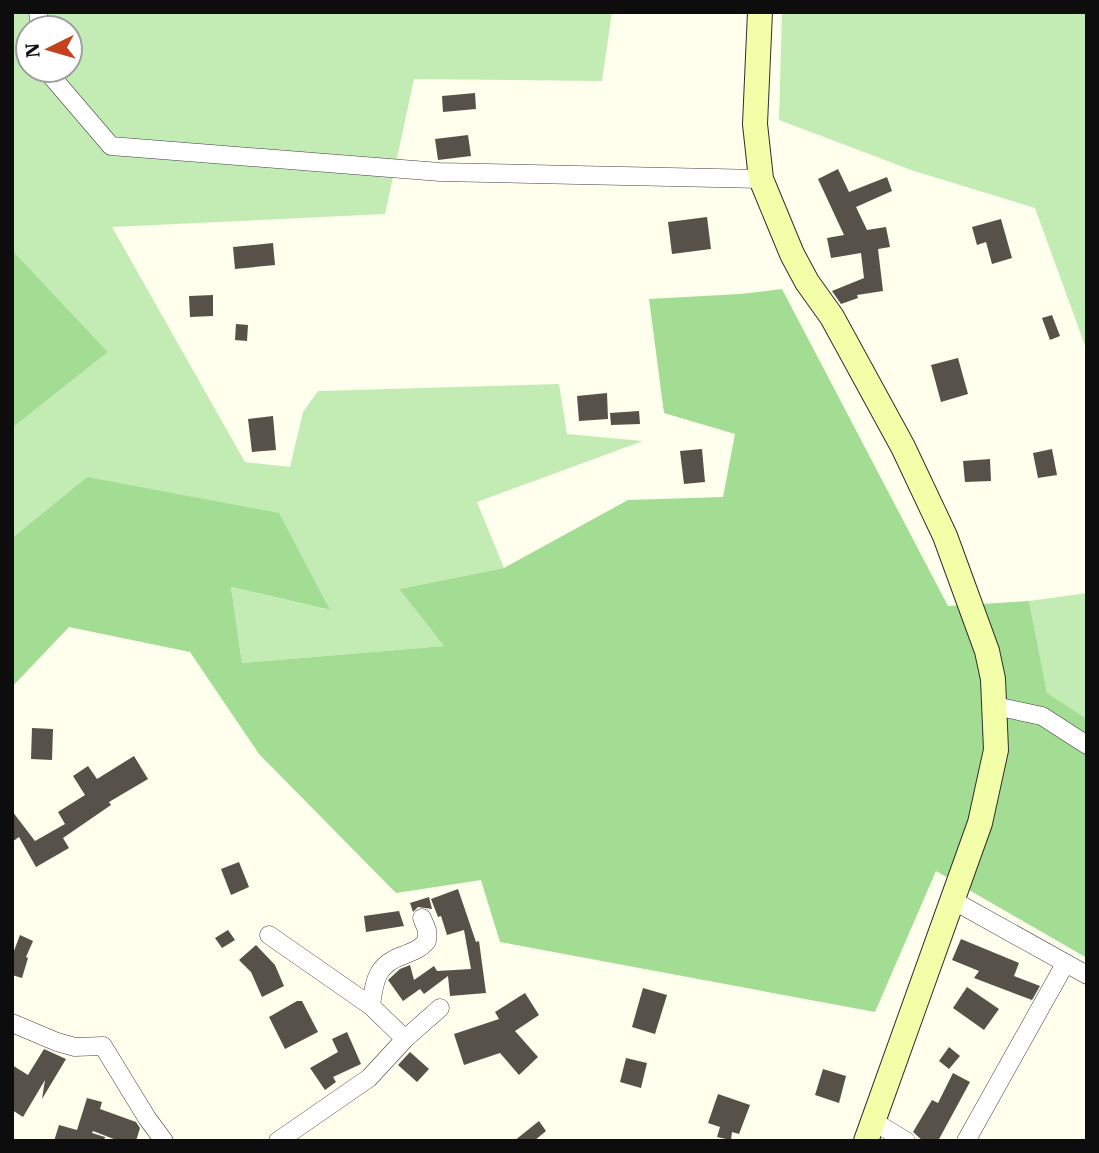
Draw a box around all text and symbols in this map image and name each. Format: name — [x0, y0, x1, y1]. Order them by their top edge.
north arrow — [14, 14, 84, 84]
text: N — [19, 42, 45, 59]

